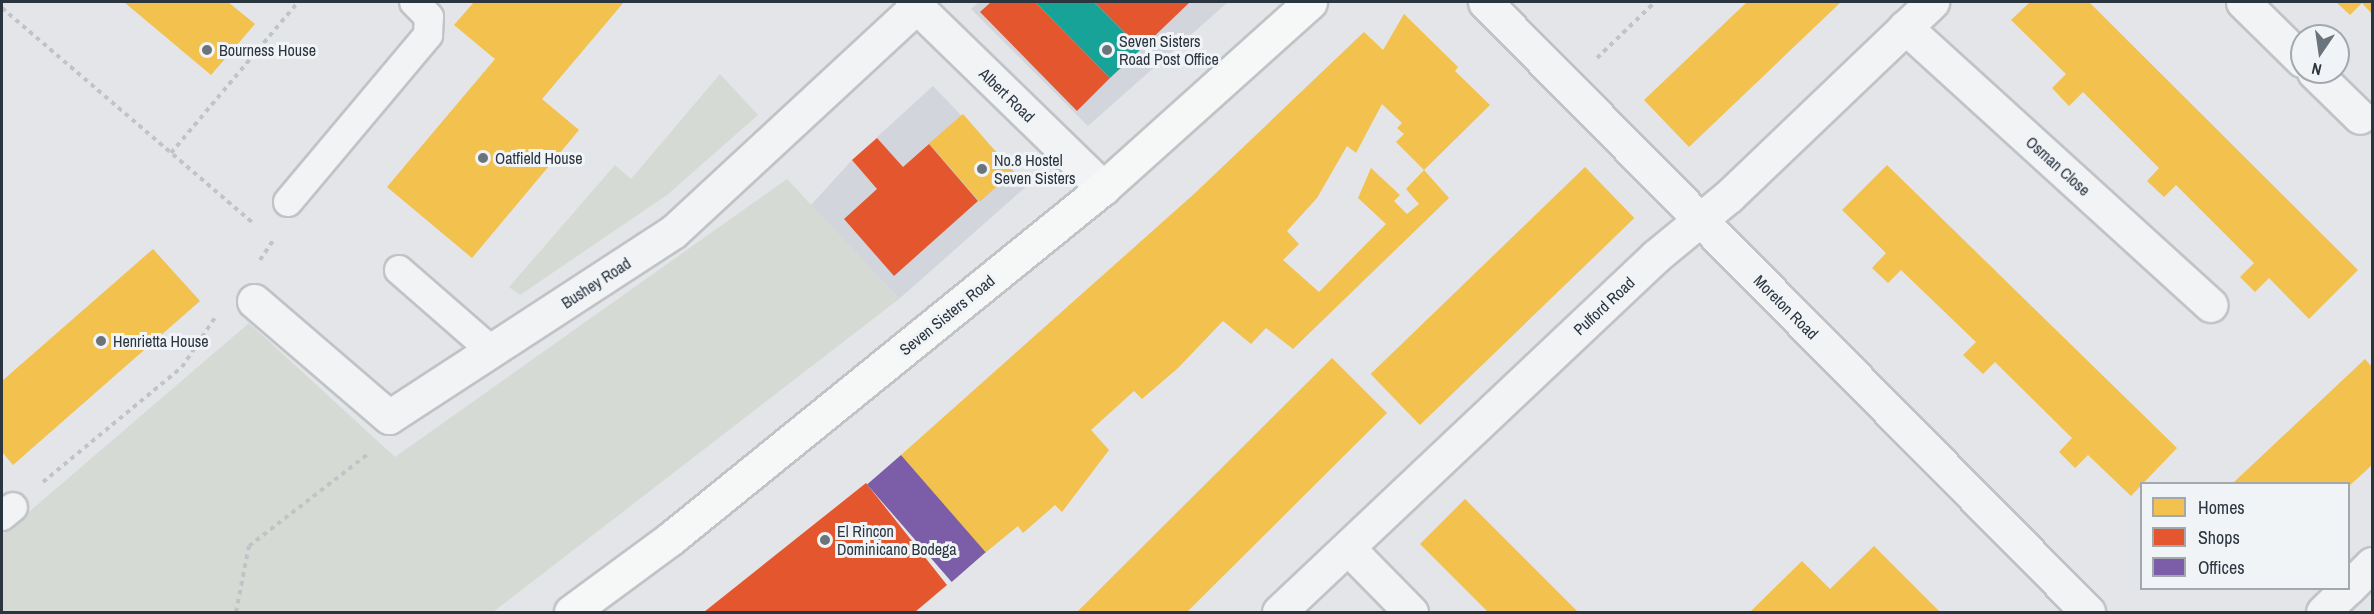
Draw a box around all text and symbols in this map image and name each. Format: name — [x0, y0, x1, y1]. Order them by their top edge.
north arrow — [2290, 24, 2350, 84]
place label: Seven Sisters Road Post Office — [1119, 31, 1219, 69]
place label: Bourness House — [219, 40, 316, 60]
marker: Bourness House — [200, 43, 214, 57]
marker: Seven Sisters Road Post Office — [1100, 43, 1114, 57]
text: N — [2309, 58, 2324, 81]
street label: Albert Road — [975, 64, 1039, 126]
street label: Osman Close — [2022, 132, 2094, 200]
place label: Oatfield House — [495, 148, 583, 168]
place label: No.8 Hostel Seven Sisters — [994, 150, 1076, 188]
marker: Oatfield House — [476, 151, 490, 165]
marker: No.8 Hostel Seven Sisters — [975, 162, 989, 176]
street label: Bushey Road — [558, 253, 634, 313]
street label: Seven Sisters Road — [896, 271, 998, 359]
street label: Moreton Road — [1750, 271, 1822, 343]
street label: Pulford Road — [1569, 273, 1639, 339]
place label: Henrietta House — [113, 331, 209, 351]
marker: Henrietta House — [94, 334, 108, 348]
legend — [2140, 482, 2350, 590]
text: Homes — [2198, 495, 2245, 520]
place label: El Rincon Dominicano Bodega — [837, 521, 957, 559]
text: Shops — [2198, 525, 2240, 550]
marker: El Rincon Dominicano Bodega — [818, 533, 832, 547]
text: Offices — [2198, 555, 2245, 580]

